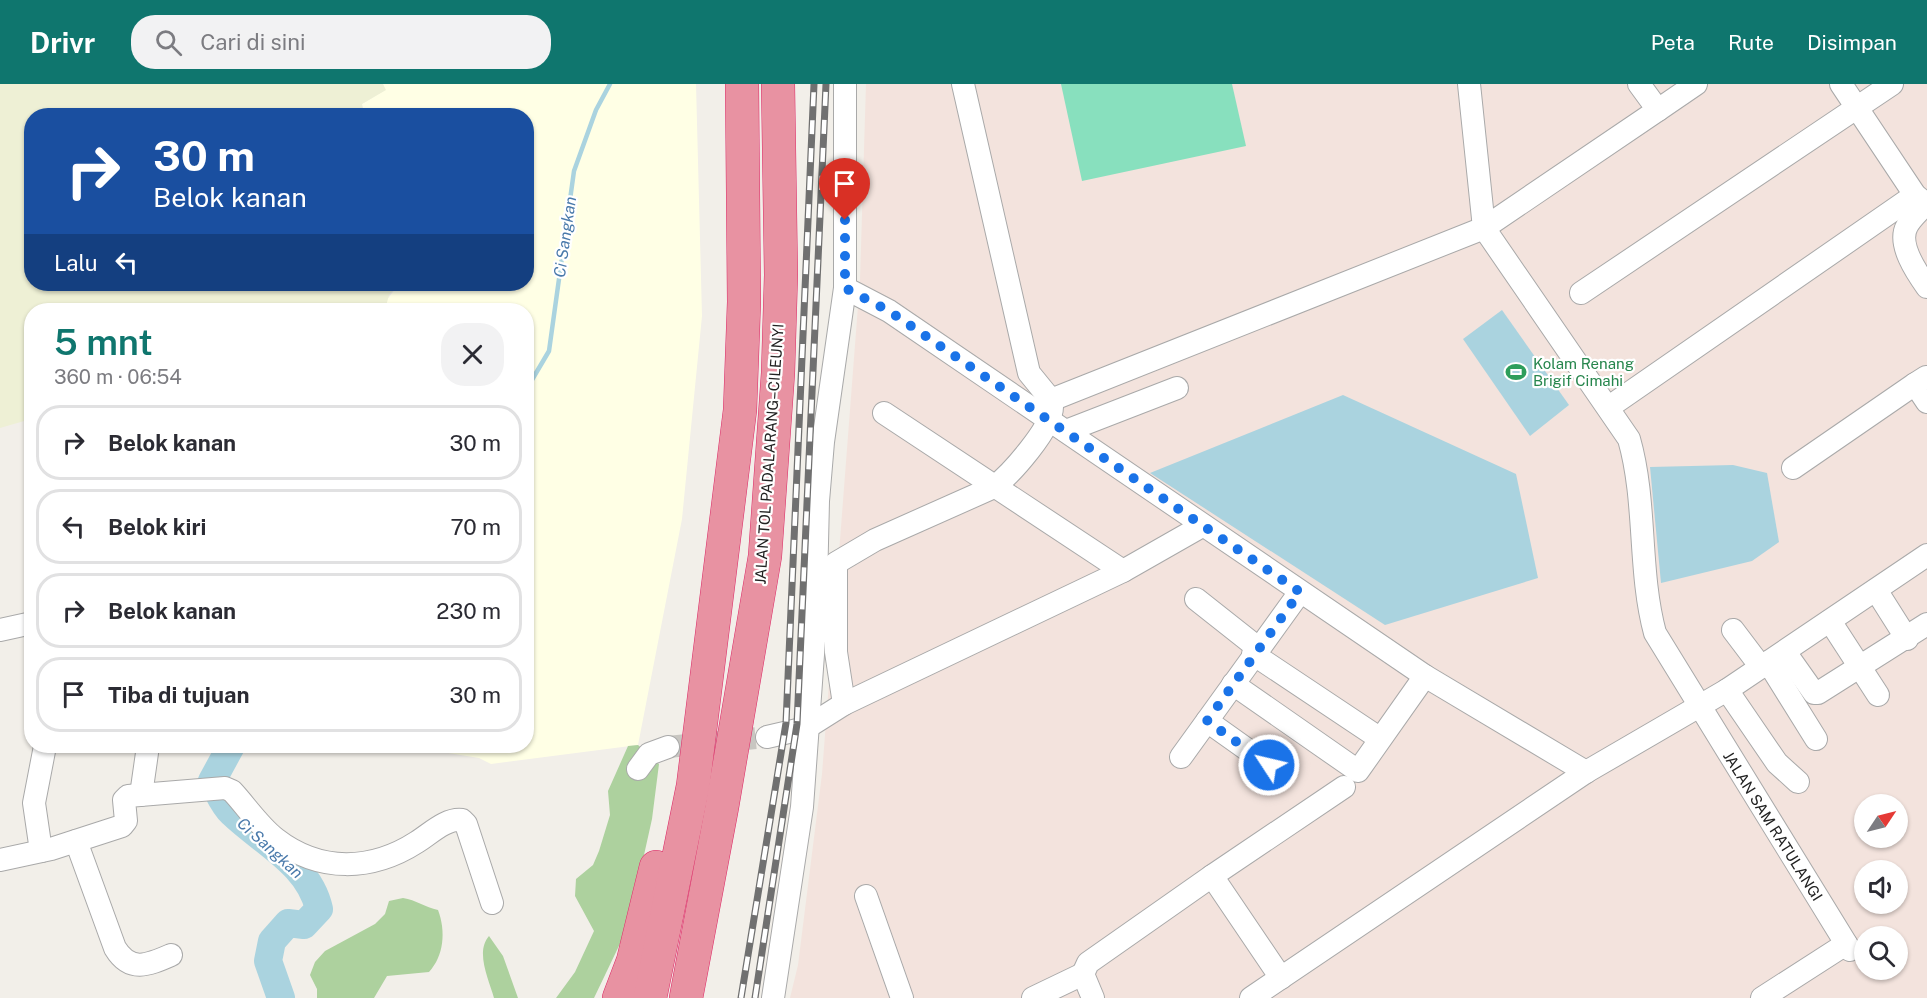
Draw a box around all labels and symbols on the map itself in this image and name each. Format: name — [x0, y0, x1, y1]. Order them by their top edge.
pin — [819, 158, 870, 220]
water label: Ci Sangkan — [550, 195, 580, 279]
street label: JALAN TOL PADALARANG–CILEUNYI — [751, 323, 787, 585]
place label: Kolam Renang Brigif Cimahi — [1533, 355, 1634, 389]
sports icon: Kolam Renang Brigif Cimahi — [1504, 360, 1528, 384]
position arrow — [1237, 733, 1301, 797]
street label: JALAN SAM RATULANGI — [1720, 748, 1826, 904]
north arrow — [1854, 794, 1908, 848]
water label: Ci Sangkan — [233, 814, 307, 882]

